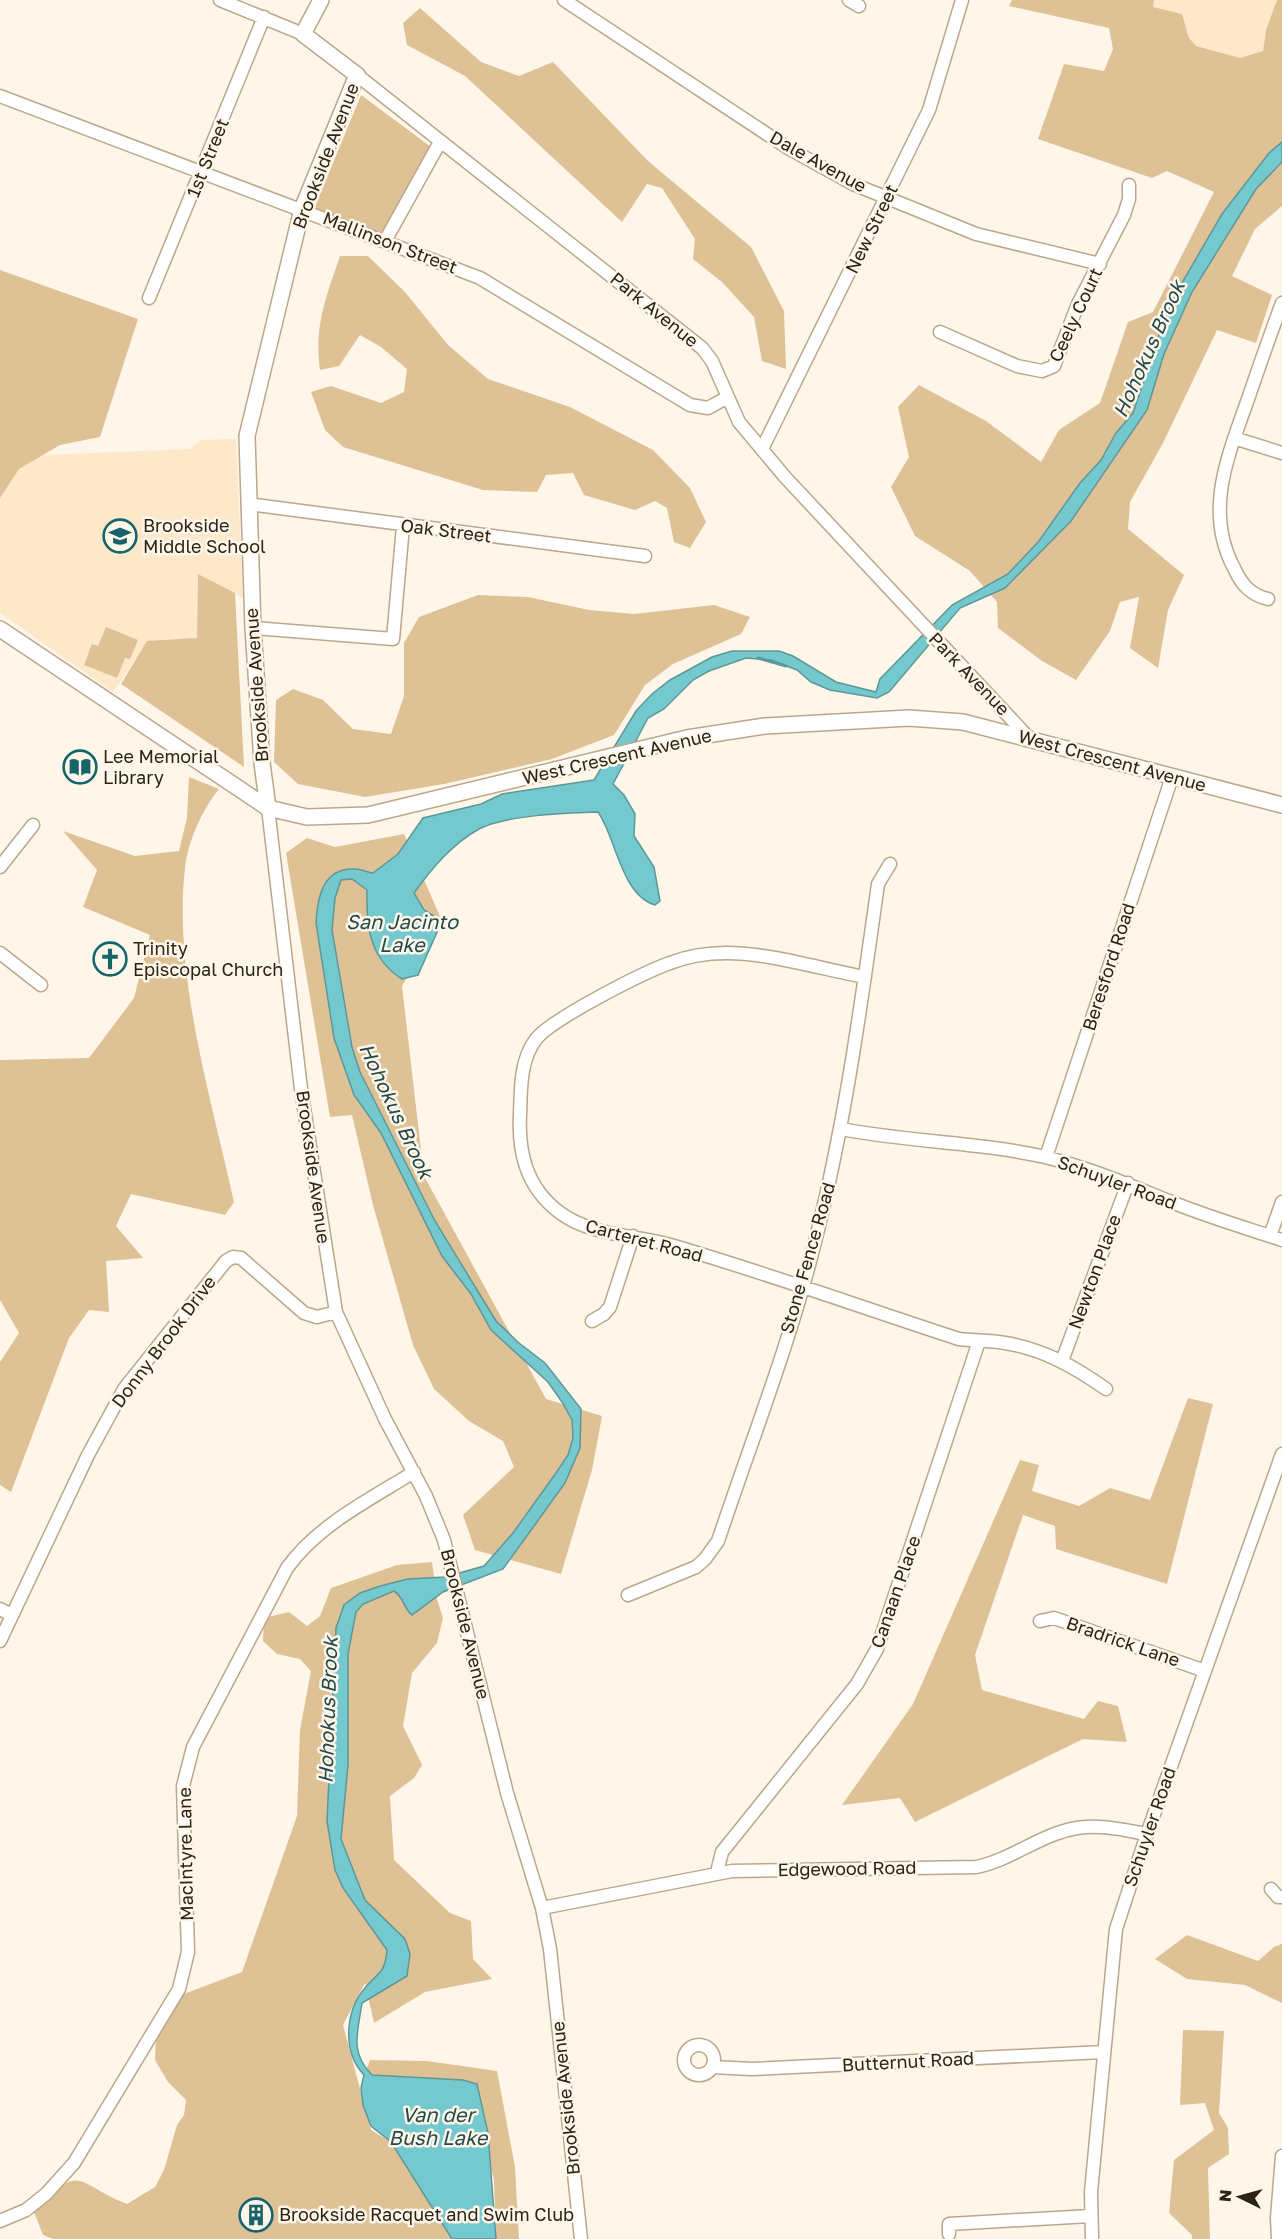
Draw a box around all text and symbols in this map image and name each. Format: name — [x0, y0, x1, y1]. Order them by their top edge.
street label: Brookside Avenue — [287, 80, 363, 232]
street label: 1st Street — [181, 115, 233, 200]
street label: Dale Avenue — [766, 126, 871, 197]
street label: New Street — [840, 180, 902, 277]
street label: Mallinson Street — [320, 206, 461, 278]
street label: Ceely Court — [1044, 264, 1107, 365]
street label: Park Avenue — [606, 267, 703, 351]
water label: Hohokus Brook — [1107, 274, 1190, 421]
place label: Brookside Middle School — [143, 514, 266, 557]
street label: Oak Street — [399, 514, 493, 546]
school or university icon: Brookside Middle School — [102, 518, 138, 554]
street label: Brookside Avenue — [240, 607, 272, 763]
street label: Park Avenue — [925, 627, 1015, 719]
street label: West Crescent Avenue — [520, 724, 714, 789]
street label: West Crescent Avenue — [1016, 724, 1209, 796]
place label: Lee Memorial Library — [103, 745, 219, 788]
library icon: Lee Memorial Library — [62, 749, 98, 785]
street label: Beresford Road — [1077, 900, 1139, 1033]
water label: San Jacinto Lake — [346, 909, 459, 956]
place label: Trinity Episcopal Church — [133, 937, 283, 980]
church icon: Trinity Episcopal Church — [92, 941, 128, 977]
water label: Hohokus Brook — [355, 1039, 440, 1185]
street label: Brookside Avenue — [292, 1089, 336, 1245]
street label: Schuyler Road — [1055, 1150, 1180, 1214]
street label: Stone Fence Road — [775, 1180, 839, 1336]
street label: Newton Place — [1063, 1211, 1125, 1332]
street label: Carteret Road — [583, 1214, 705, 1266]
street label: Donny Brook Drive — [106, 1271, 220, 1412]
street label: Canaan Place — [866, 1533, 925, 1651]
street label: Brookside Avenue — [437, 1546, 495, 1701]
street label: Bradrick Lane — [1064, 1611, 1183, 1671]
water label: Hohokus Brook — [312, 1633, 342, 1784]
street label: Schuyler Road — [1118, 1764, 1180, 1889]
street label: MacIntyre Lane — [173, 1787, 197, 1921]
street label: Edgewood Road — [777, 1856, 917, 1880]
street label: Brookside Avenue — [546, 2020, 584, 2176]
street label: Butternut Road — [841, 2047, 975, 2075]
water label: Van der Bush Lake — [389, 2102, 489, 2149]
north arrow — [1210, 2167, 1270, 2227]
text: N — [1215, 2189, 1236, 2203]
building icon: Brookside Racquet and Swim Club — [238, 2197, 274, 2233]
place label: Brookside Racquet and Swim Club — [279, 2203, 574, 2225]

